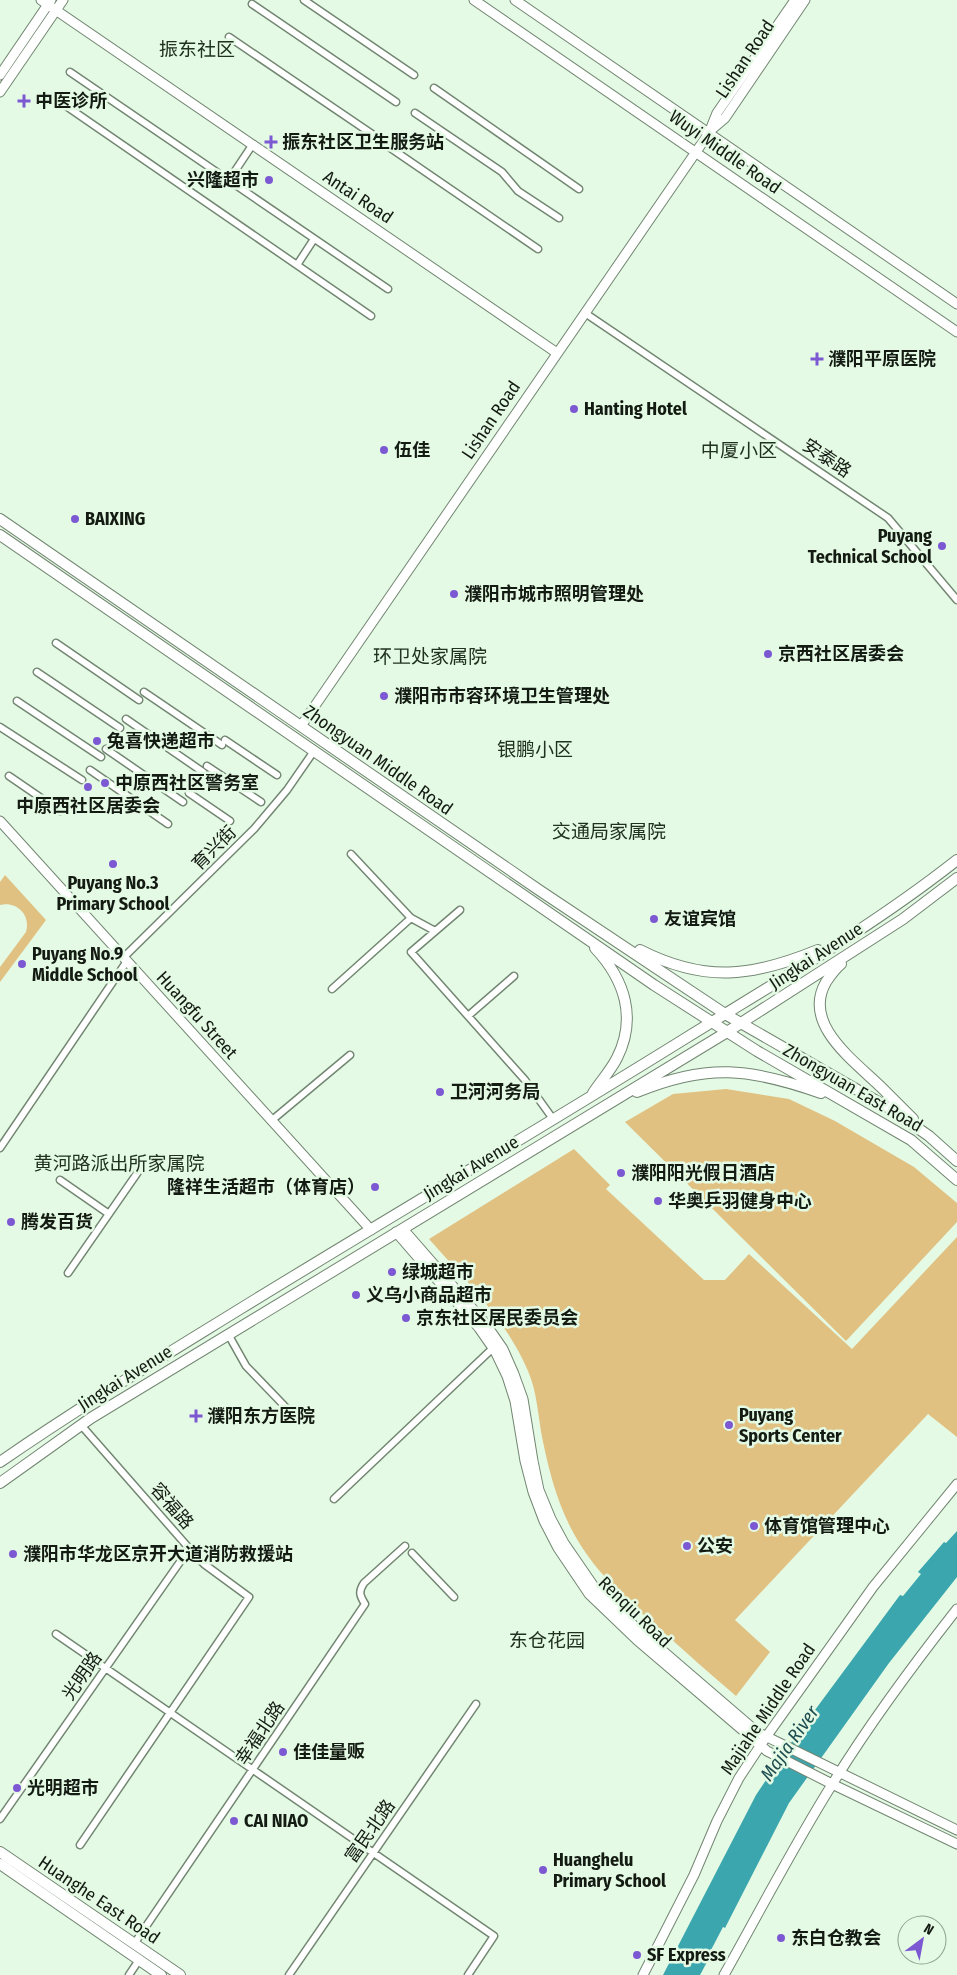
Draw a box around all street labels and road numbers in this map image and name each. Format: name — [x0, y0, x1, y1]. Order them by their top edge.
street label: Lishan Road — [711, 16, 779, 102]
street label: Wuyi Middle Road — [665, 105, 785, 199]
street label: Antai Road — [319, 166, 397, 228]
street label: Lishan Road — [457, 377, 525, 463]
street label: 安泰路 — [798, 434, 856, 482]
street label: Zhongyuan Middle Road — [299, 700, 457, 820]
street label: 育兴街 — [187, 821, 241, 875]
street label: Jingkai Avenue — [765, 918, 867, 994]
street label: Huangfu Street — [152, 967, 242, 1063]
street label: Zhongyuan East Road — [779, 1039, 927, 1137]
street label: Jingkai Avenue — [419, 1131, 523, 1205]
street label: Jingkai Avenue — [74, 1340, 176, 1416]
street label: 容福路 — [146, 1478, 198, 1534]
street label: Renqiu Road — [594, 1572, 676, 1652]
street label: Majiahe Middle Road — [716, 1639, 820, 1779]
street label: 光明路 — [58, 1648, 106, 1704]
street label: 幸福北路 — [231, 1697, 289, 1769]
street label: 富民北路 — [340, 1795, 400, 1867]
street label: Huanghe East Road — [34, 1851, 164, 1949]

